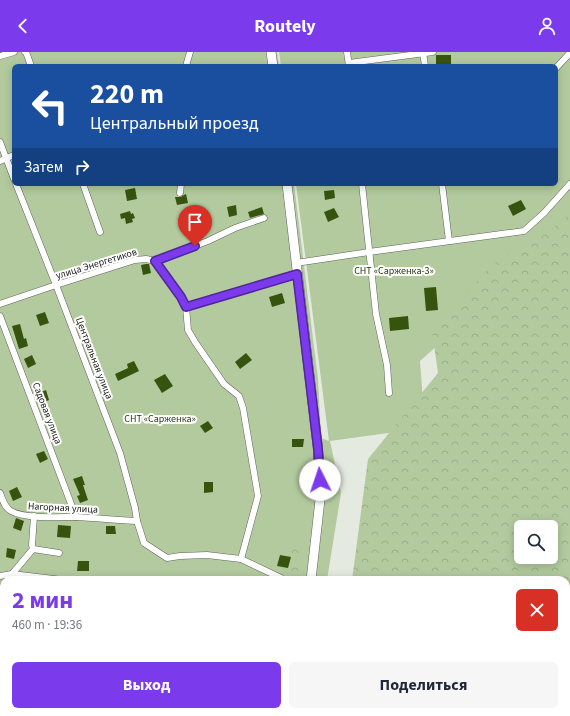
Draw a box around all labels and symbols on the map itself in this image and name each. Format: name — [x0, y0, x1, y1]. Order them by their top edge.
pin — [178, 205, 212, 246]
street label: улица Энергетиков — [54, 245, 139, 283]
park label: СНТ «Сарженка-3» — [354, 264, 434, 278]
street label: Центральная улица — [72, 316, 116, 401]
street label: Садовая улица — [29, 381, 65, 446]
park label: СНТ «Сарженка» — [124, 412, 196, 426]
position arrow — [299, 459, 341, 501]
street label: Нагорная улица — [28, 499, 98, 517]

